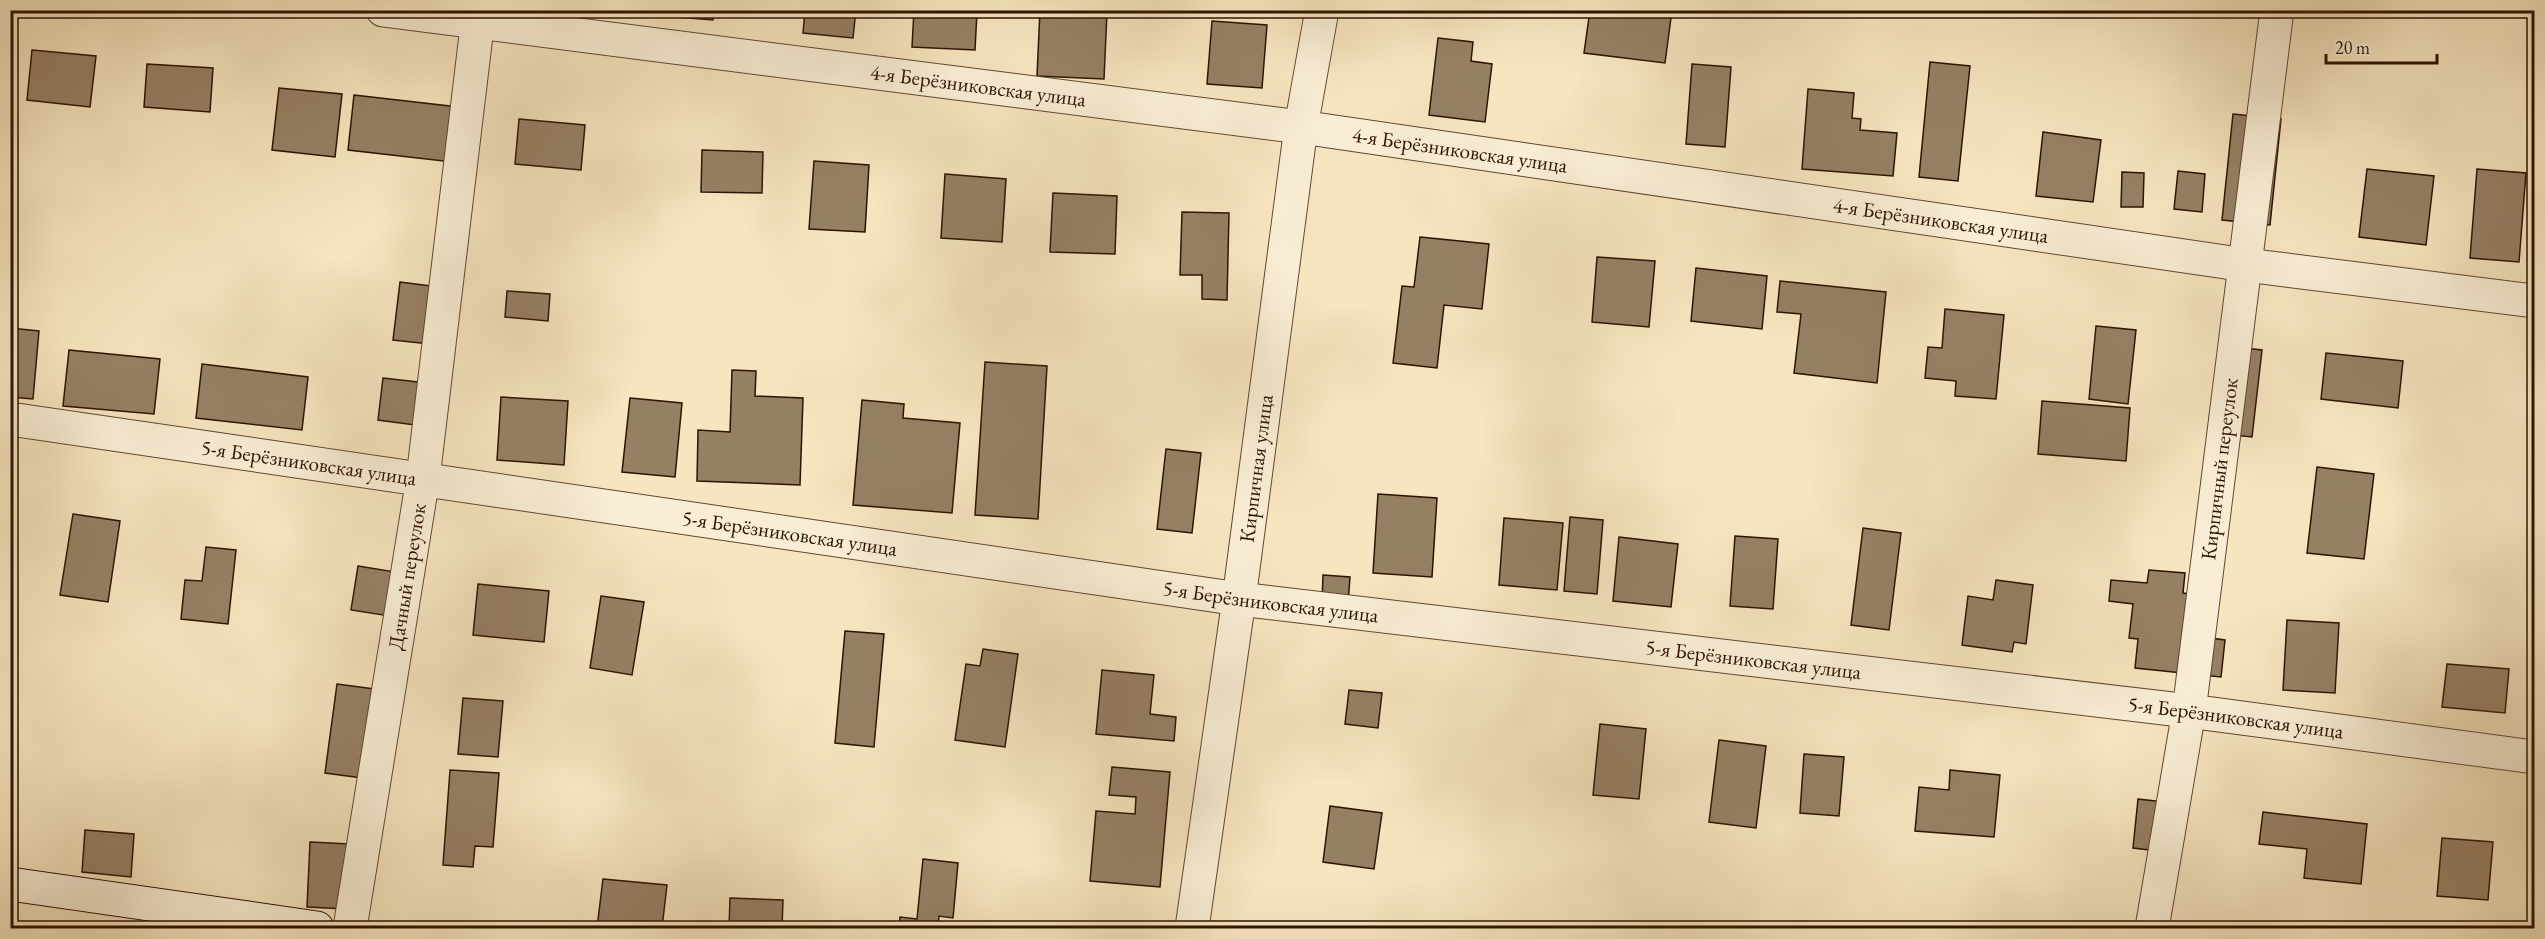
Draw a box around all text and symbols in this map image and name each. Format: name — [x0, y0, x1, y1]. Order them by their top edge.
scale bar — [2326, 27, 2437, 65]
text: 20 m — [2335, 36, 2370, 59]
street label: 4-я Берёзниковская улица — [869, 58, 1088, 113]
street label: 4-я Берёзниковская улица — [1351, 121, 1570, 179]
street label: 4-я Берёзниковская улица — [1831, 191, 2051, 249]
street label: Кирпичный переулок — [2194, 376, 2244, 562]
street label: Кирпичная улица — [1233, 392, 1279, 544]
street label: 5-я Берёзниковская улица — [200, 433, 419, 491]
street label: Дачный переулок — [381, 501, 432, 652]
street label: 5-я Берёзниковская улица — [680, 504, 900, 562]
street label: 5-я Берёзниковская улица — [1161, 574, 1381, 628]
street label: 5-я Берёзниковская улица — [1644, 633, 1863, 685]
street label: 5-я Берёзниковская улица — [2127, 690, 2346, 745]

